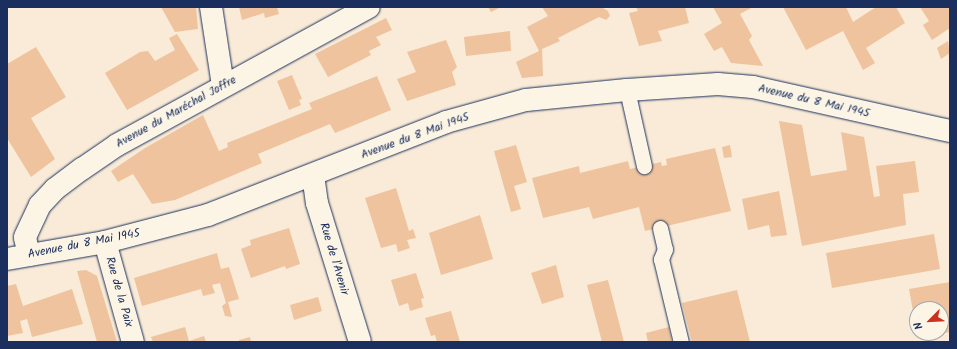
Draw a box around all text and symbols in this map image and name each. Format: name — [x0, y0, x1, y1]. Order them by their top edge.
street label: Avenue du Maréchal Joffre — [113, 73, 239, 151]
street label: Avenue du 8 Mai 1945 — [757, 81, 871, 121]
street label: Avenue du 8 Mai 1945 — [359, 110, 471, 162]
street label: Rue de l'Avenir — [316, 221, 352, 297]
street label: Avenue du 8 Mai 1945 — [27, 226, 141, 262]
street label: Rue de la Paix — [102, 255, 136, 329]
north arrow — [909, 301, 949, 341]
text: N — [909, 319, 929, 332]

